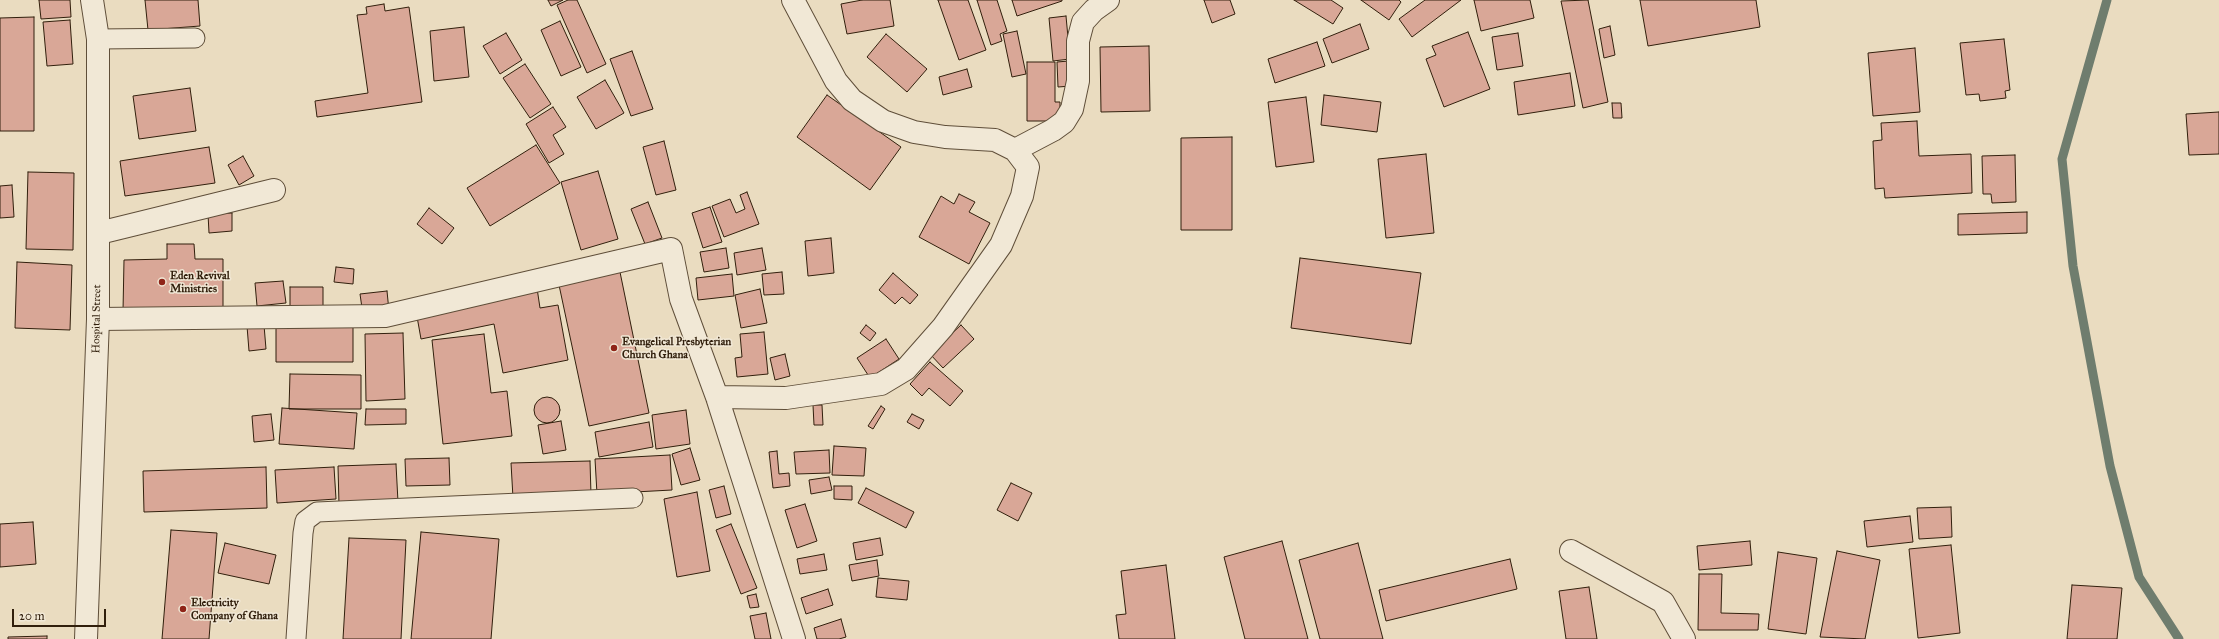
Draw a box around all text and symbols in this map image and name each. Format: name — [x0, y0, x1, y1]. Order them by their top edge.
place label: Eden Revival Ministries — [170, 269, 230, 295]
marker: Eden Revival Ministries — [157, 277, 167, 287]
street label: Hospital Street — [90, 285, 104, 353]
place label: Evangelical Presbyterian Church Ghana — [622, 335, 731, 361]
marker: Evangelical Presbyterian Church Ghana — [609, 343, 619, 353]
place label: Electricity Company of Ghana — [191, 596, 278, 622]
scale bar — [14, 601, 108, 627]
marker: Electricity Company of Ghana — [178, 604, 188, 614]
text: 20 m — [19, 609, 45, 623]

